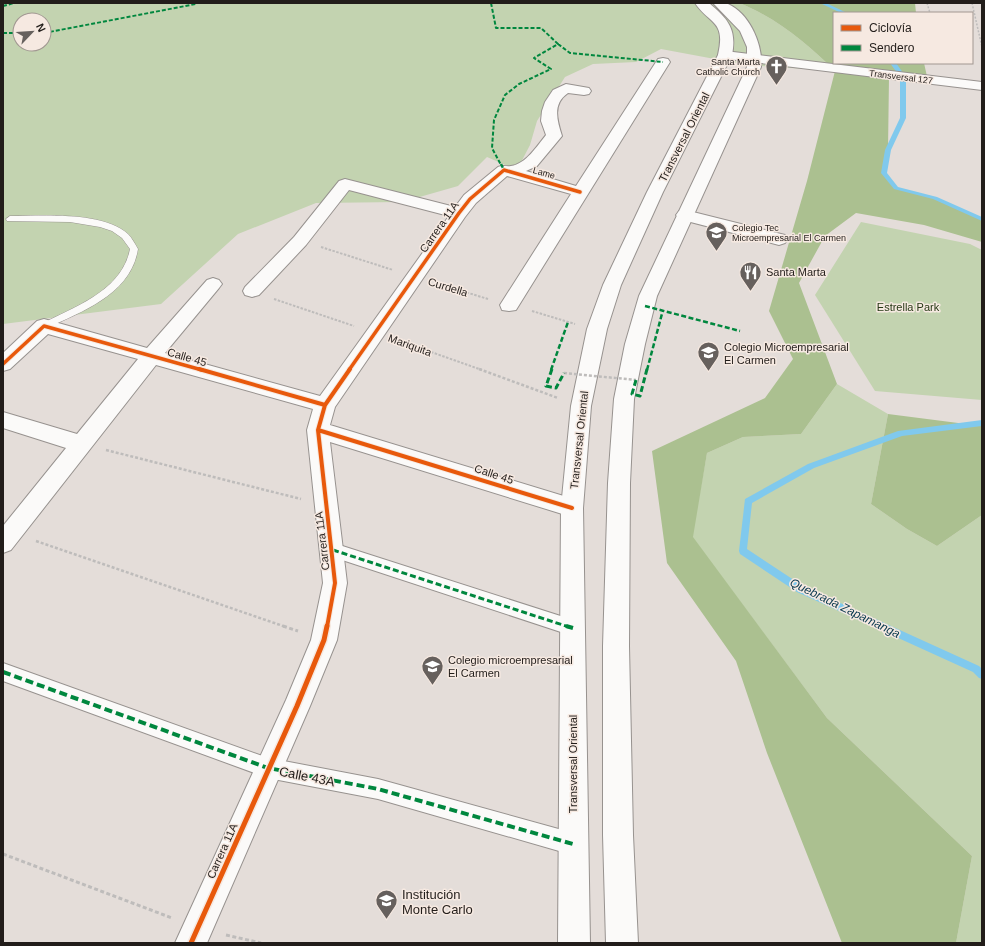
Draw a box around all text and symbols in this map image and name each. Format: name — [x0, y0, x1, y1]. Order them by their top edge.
north arrow — [12, 12, 52, 52]
legend — [833, 12, 973, 64]
text: Ciclovía — [869, 21, 912, 35]
text: N — [34, 22, 48, 34]
text: Sendero — [869, 41, 915, 55]
church icon: Santa Marta Catholic Church — [763, 54, 789, 87]
place label: Santa Marta Catholic Church — [696, 57, 760, 77]
street label: Transversal 127 — [869, 68, 933, 86]
street label: Transversal Oriental — [656, 90, 712, 184]
street label: Lame — [532, 165, 556, 181]
street label: Carrera 11A — [417, 199, 461, 255]
school or university icon: Colegio Tec Microempresarial El Carmen — [703, 220, 729, 253]
place label: Colegio Tec Microempresarial El Carmen — [732, 223, 846, 243]
restaurant icon: Santa Marta — [738, 259, 764, 292]
place label: Santa Marta — [766, 266, 827, 278]
street label: Curdella — [427, 275, 470, 299]
park label: Estrella Park — [877, 301, 940, 313]
street label: Mariquita — [387, 332, 434, 359]
school or university icon: Colegio Microempresarial El Carmen — [696, 340, 722, 373]
place label: Colegio Microempresarial El Carmen — [724, 341, 849, 366]
street label: Calle 45 — [166, 346, 208, 368]
street label: Transversal Oriental — [568, 390, 590, 490]
street label: Calle 45 — [473, 462, 515, 486]
street label: Carrera 11A — [312, 510, 332, 571]
water label: Quebrada Zapamanga — [788, 575, 903, 641]
school or university icon: Colegio microempresarial El Carmen — [419, 653, 445, 686]
place label: Colegio microempresarial El Carmen — [448, 654, 573, 679]
street label: Transversal Oriental — [567, 715, 579, 813]
street label: Calle 43A — [278, 764, 336, 789]
street label: Carrera 11A — [204, 821, 240, 880]
place label: Institución Monte Carlo — [402, 887, 473, 917]
school or university icon: Institución Monte Carlo — [374, 888, 400, 921]

